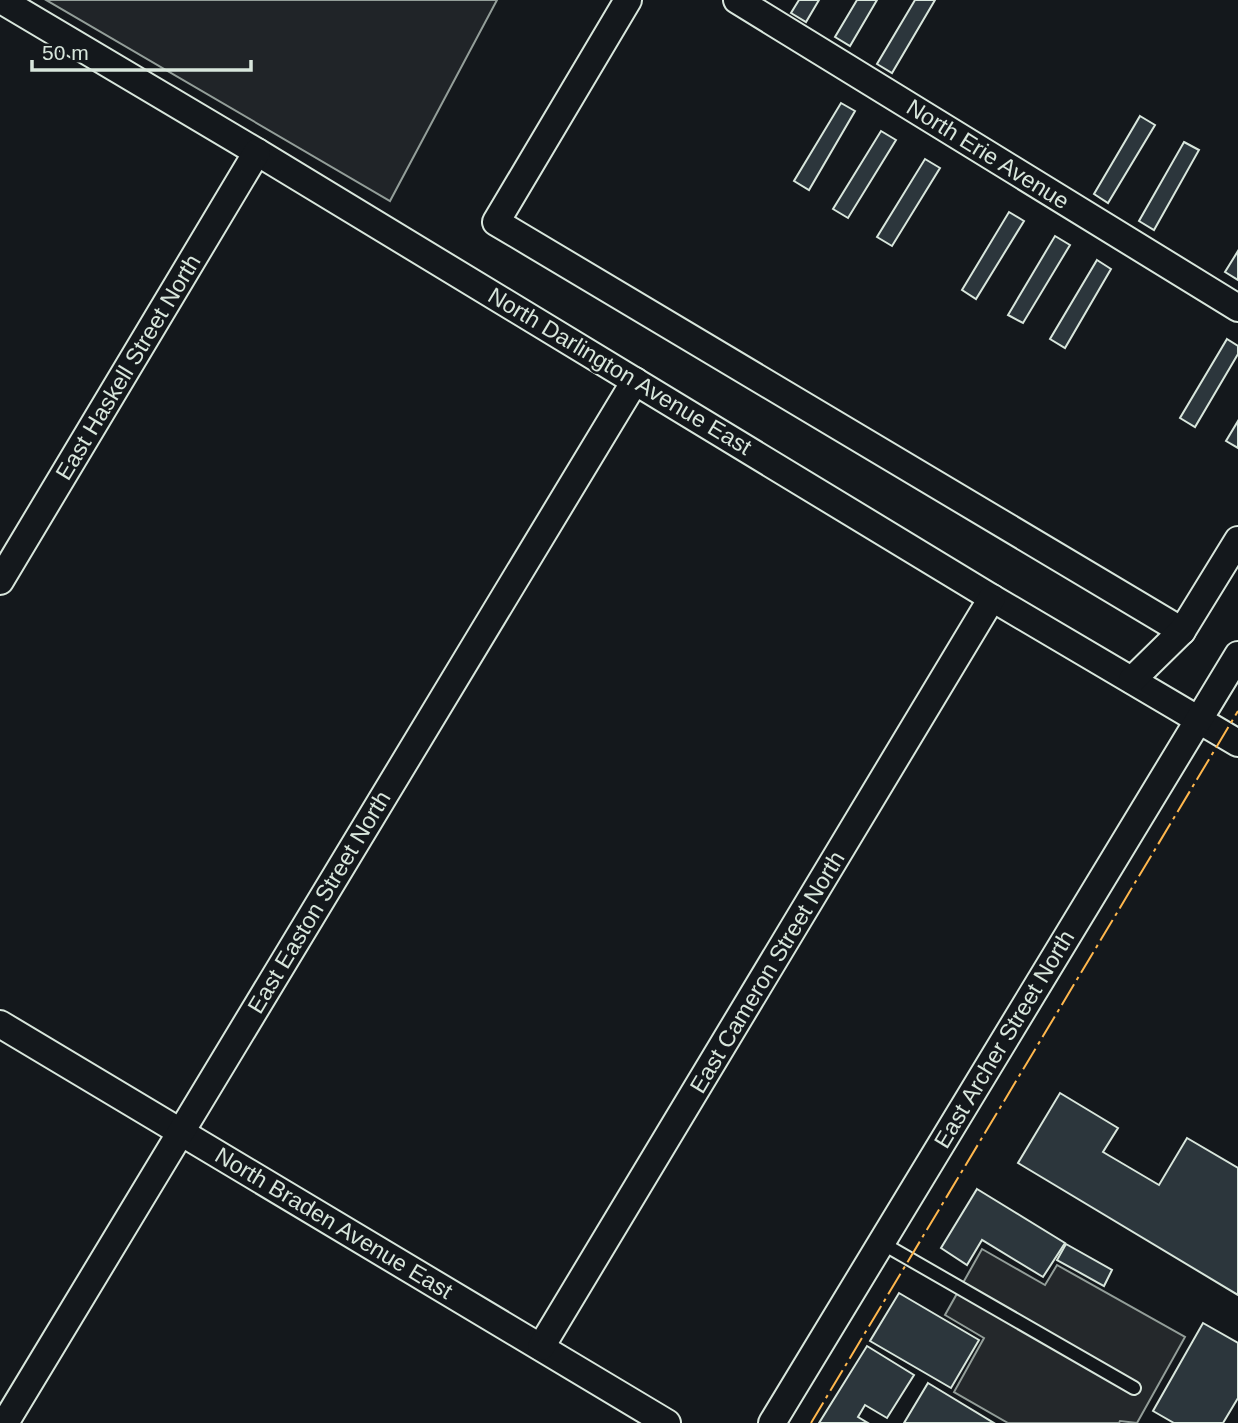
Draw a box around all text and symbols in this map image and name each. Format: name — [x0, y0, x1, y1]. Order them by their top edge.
scale bar — [32, 28, 250, 72]
text: 50 m — [42, 41, 89, 64]
street label: North Erie Avenue — [902, 94, 1074, 214]
street label: East Haskell Street North — [50, 250, 206, 484]
street label: North Darlington Avenue East — [484, 282, 757, 460]
street label: East Easton Street North — [242, 786, 396, 1018]
street label: East Cameron Street North — [684, 846, 850, 1098]
street label: East Archer Street North — [929, 925, 1079, 1153]
street label: North Braden Avenue East — [211, 1142, 458, 1304]

